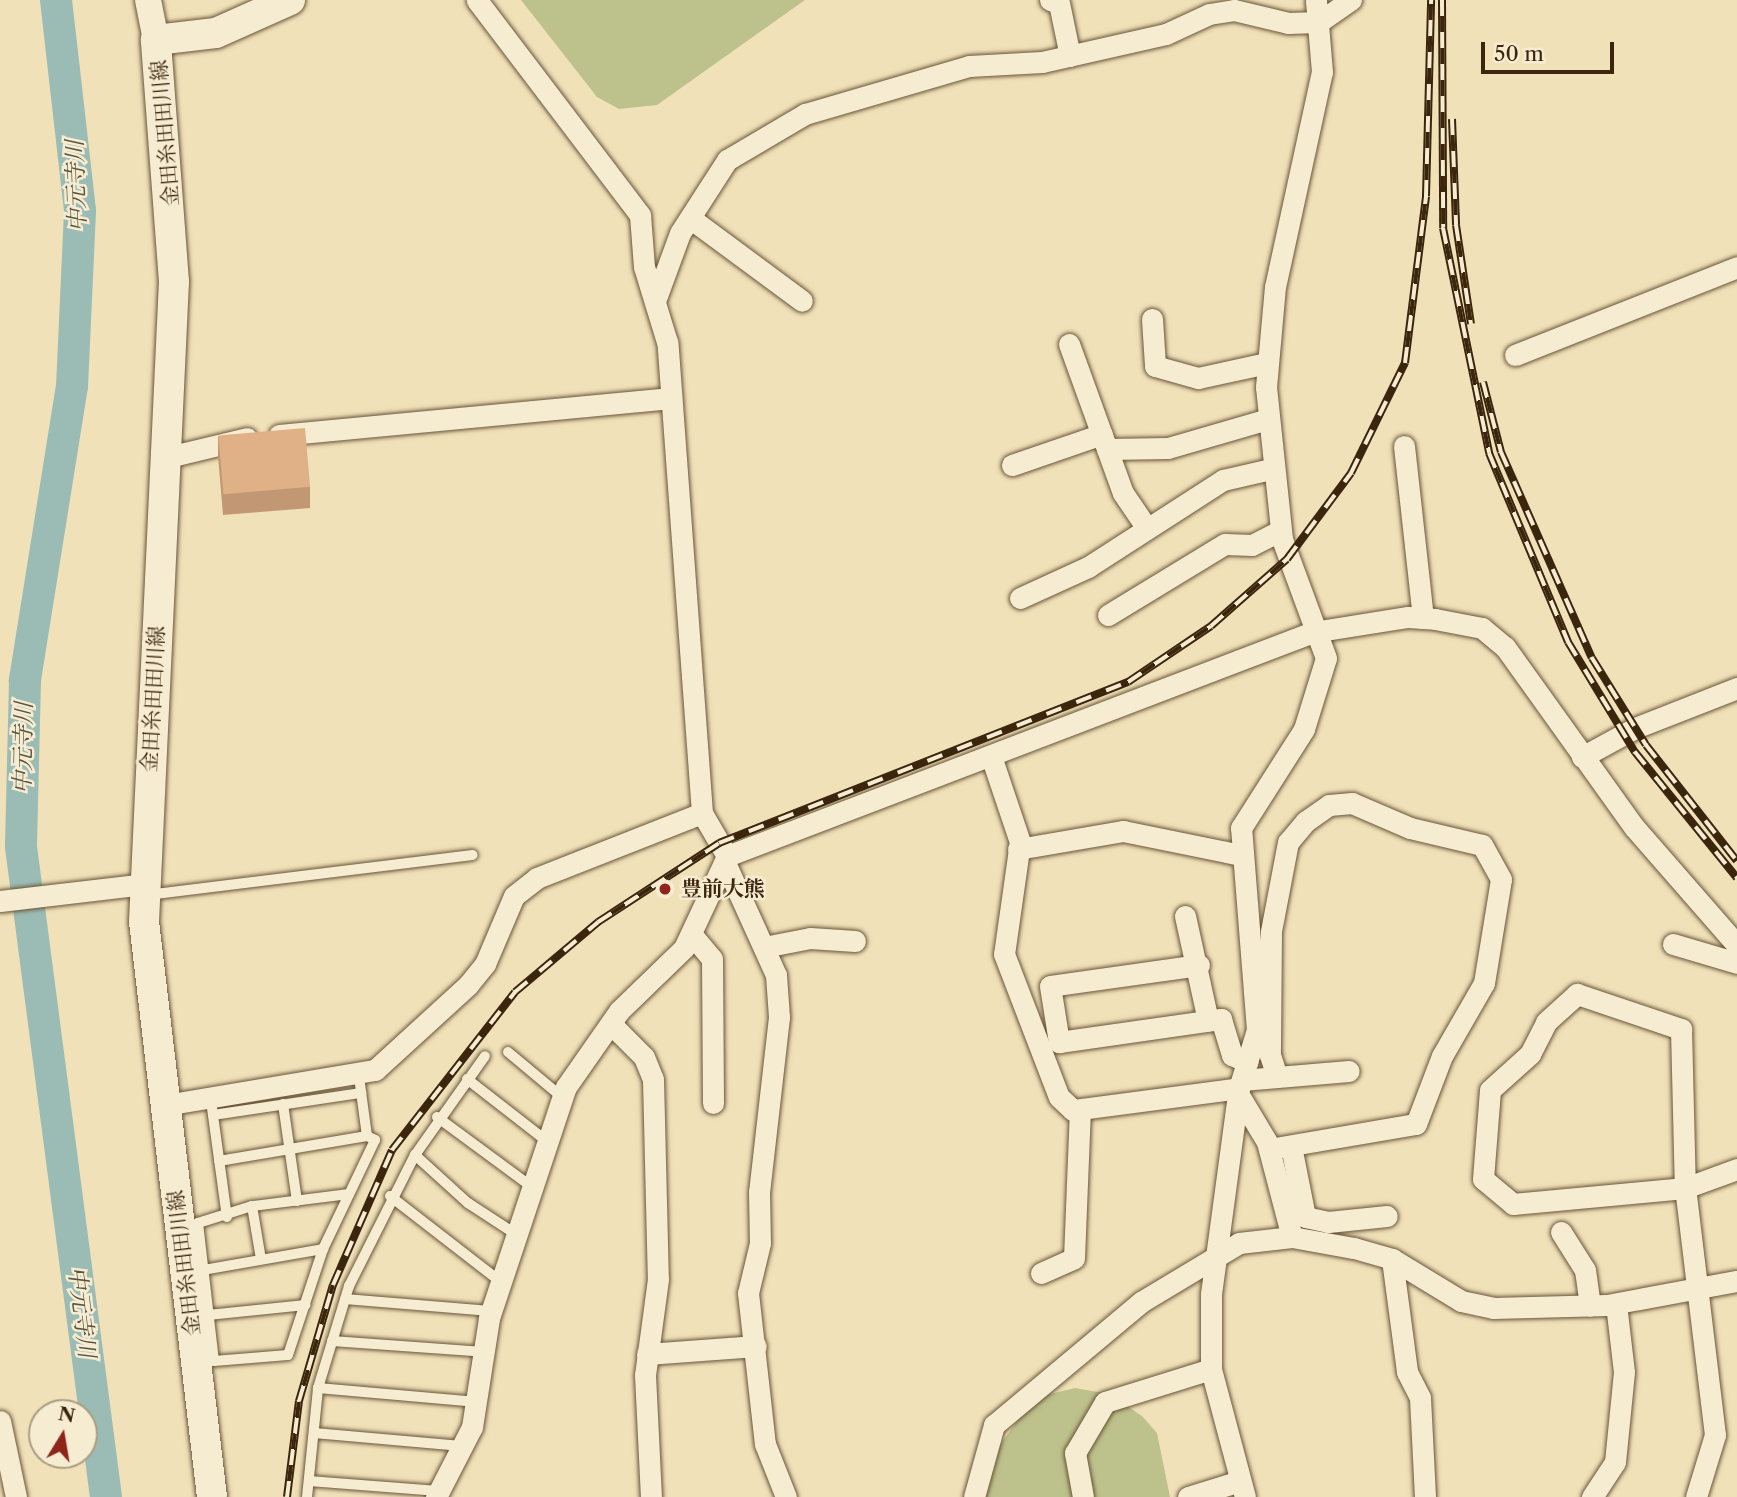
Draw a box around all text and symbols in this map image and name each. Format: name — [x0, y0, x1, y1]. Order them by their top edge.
scale bar — [1485, 28, 1618, 72]
text: 50 m — [1494, 41, 1544, 66]
street label: 金田糸田田川線 — [146, 59, 184, 207]
water label: 中元寺川 — [61, 140, 91, 232]
street label: 金田糸田田川線 — [137, 625, 169, 773]
water label: 中元寺川 — [8, 702, 38, 794]
place label: 豊前大熊 — [681, 876, 765, 902]
marker: 豊前大熊 — [655, 879, 675, 899]
street label: 金田糸田田川線 — [163, 1189, 205, 1337]
water label: 中元寺川 — [63, 1265, 101, 1359]
north arrow — [28, 1399, 98, 1469]
text: N — [56, 1402, 77, 1428]

